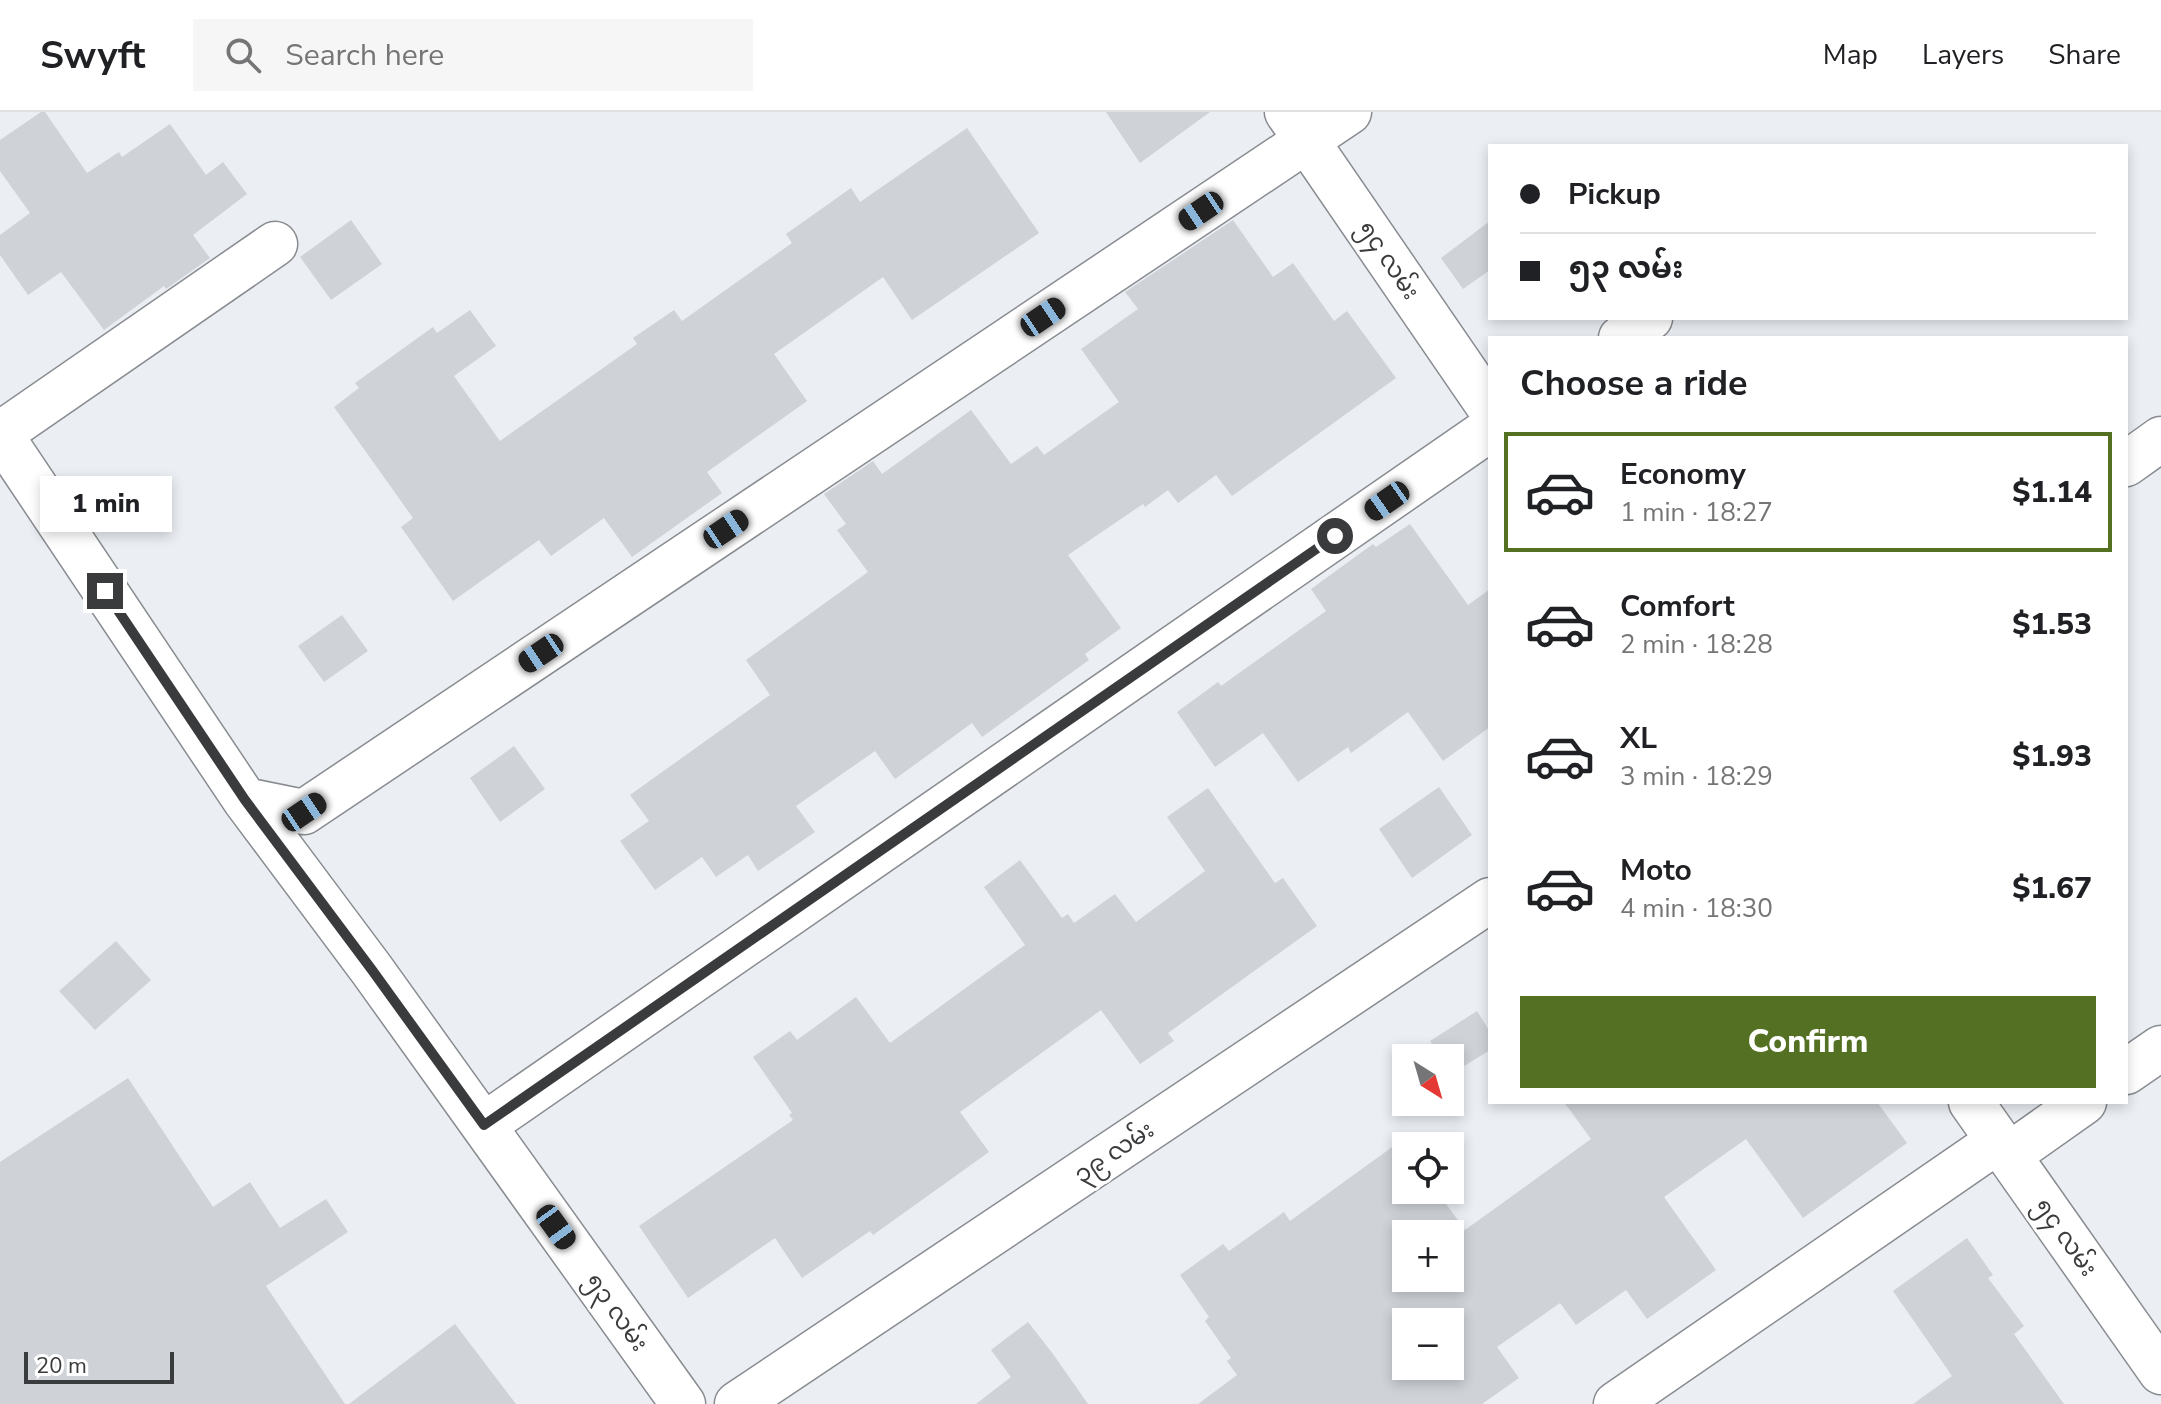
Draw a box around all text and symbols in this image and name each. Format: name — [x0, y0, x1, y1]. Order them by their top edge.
search box — [193, 19, 753, 91]
text: Swyft — [40, 30, 145, 81]
icon: search — [221, 33, 265, 77]
text: Search here — [285, 35, 444, 76]
text: Map — [1823, 36, 1878, 74]
text: Layers — [1922, 36, 2004, 74]
text: Share — [2048, 36, 2121, 74]
text: Pickup — [1568, 174, 1661, 215]
car — [1174, 188, 1228, 234]
street label: ၅၄ လမ်း — [1348, 214, 1427, 307]
text: ၅၃ လမ်း — [1568, 248, 1683, 289]
car — [1016, 294, 1070, 340]
text: Choose a ride — [1520, 359, 1748, 408]
text: Economy — [1620, 454, 1746, 495]
icon: car — [1524, 456, 1596, 528]
text: $1.14 — [2012, 472, 2092, 513]
callout: 1 min — [39, 475, 171, 531]
car — [1360, 477, 1414, 525]
text: 1 min — [72, 486, 140, 521]
text: 1 min · 18:27 — [1620, 495, 1773, 530]
car — [699, 506, 753, 552]
route start — [1317, 518, 1353, 554]
route end — [87, 573, 123, 609]
text: Comfort — [1620, 586, 1735, 627]
icon: car — [1524, 588, 1596, 660]
text: $1.53 — [2012, 604, 2092, 645]
text: 2 min · 18:28 — [1620, 627, 1773, 662]
car — [514, 630, 568, 676]
text: XL — [1620, 718, 1657, 759]
icon: car — [1524, 720, 1596, 792]
text: $1.93 — [2012, 736, 2092, 777]
text: 3 min · 18:29 — [1620, 759, 1773, 794]
car — [277, 789, 331, 835]
text: Moto — [1620, 850, 1692, 891]
icon: car — [1524, 852, 1596, 924]
text: $1.67 — [2012, 868, 2092, 909]
text: 4 min · 18:30 — [1620, 891, 1773, 926]
button: Confirm — [1520, 996, 2096, 1088]
north arrow — [1392, 1044, 1464, 1116]
map controls — [1392, 1044, 1464, 1380]
street label: ၃၉ လမ်း — [1068, 1114, 1162, 1193]
button: locate — [1392, 1132, 1464, 1204]
street label: ၅၄ လမ်း — [2025, 1191, 2105, 1284]
car — [532, 1201, 580, 1253]
button: + — [1392, 1220, 1464, 1292]
street label: ၅၃ လမ်း — [576, 1266, 656, 1359]
button: − — [1392, 1308, 1464, 1380]
scale bar — [24, 1348, 174, 1384]
text: 20 m — [36, 1351, 87, 1381]

